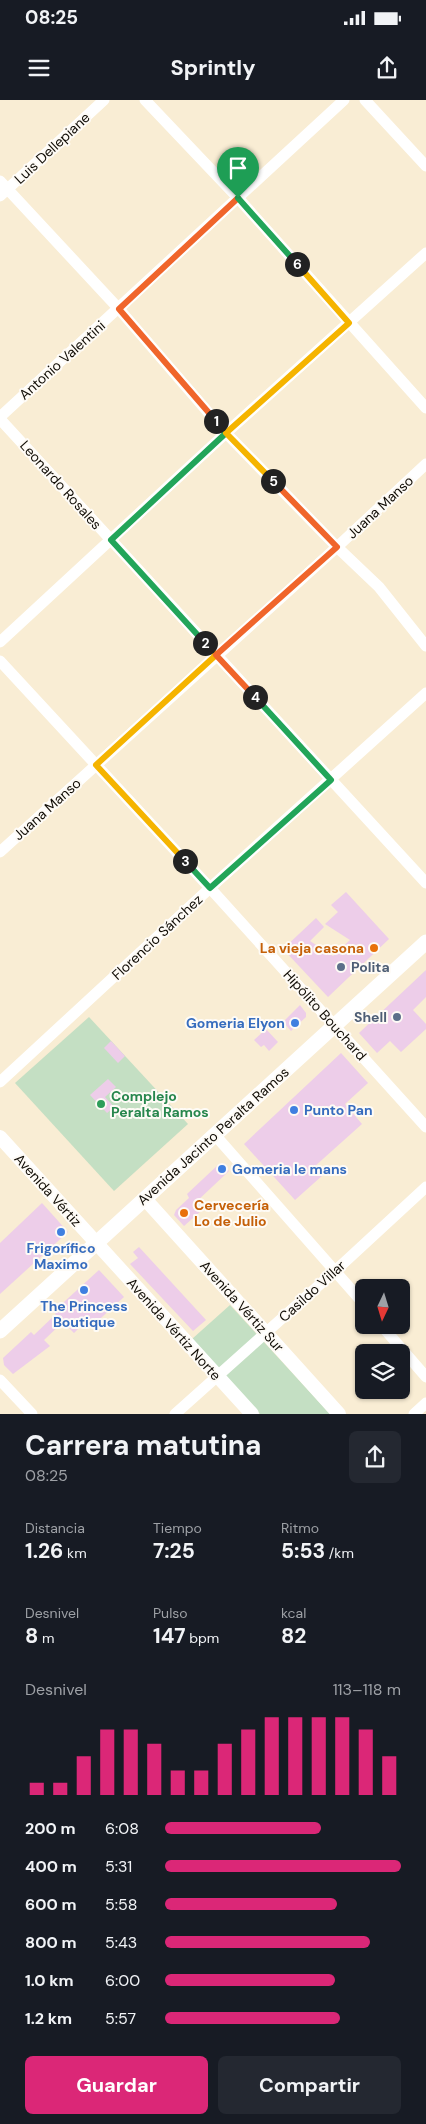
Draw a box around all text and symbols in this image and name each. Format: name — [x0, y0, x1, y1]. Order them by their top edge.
text: 08:25 — [25, 5, 78, 30]
text: Sprintly — [171, 53, 256, 82]
icon: menu — [25, 54, 53, 82]
icon: share — [373, 54, 401, 82]
street label: Luis Dellepiane — [10, 108, 94, 188]
pin — [217, 147, 259, 198]
icon: arrive — [224, 154, 252, 182]
pin: 6 — [284, 252, 310, 276]
text: 6 — [293, 255, 302, 273]
street label: Antonio Valentini — [15, 317, 109, 403]
pin: 1 — [204, 408, 228, 434]
text: 1 — [214, 412, 219, 430]
street label: Leonardo Rosales — [16, 437, 106, 533]
pin: 5 — [260, 468, 286, 494]
text: 5 — [269, 472, 278, 490]
street label: Juana Manso — [343, 472, 417, 542]
pin: 2 — [192, 630, 218, 656]
text: 2 — [201, 634, 210, 652]
pin: 4 — [242, 684, 268, 710]
text: 4 — [251, 688, 260, 706]
street label: Juana Manso — [9, 774, 85, 844]
pin: 3 — [172, 848, 198, 874]
text: 3 — [181, 852, 190, 870]
street label: Florencio Sánchez — [108, 890, 206, 984]
place label: La vieja casona — [260, 939, 364, 957]
marker: La vieja casona — [368, 942, 380, 954]
place label: Polita — [351, 958, 390, 976]
marker: Polita — [335, 961, 347, 973]
street label: Hipólito Bouchard — [280, 966, 370, 1064]
place label: Shell — [354, 1008, 387, 1026]
marker: Shell — [391, 1011, 403, 1023]
place label: Gomeria Elyon — [186, 1014, 285, 1032]
marker: Gomeria Elyon — [289, 1017, 301, 1029]
street label: Avenida Jacinto Peralta Ramos — [133, 1063, 293, 1209]
place label: Complejo Peralta Ramos — [111, 1087, 209, 1121]
marker: Complejo Peralta Ramos — [95, 1098, 107, 1110]
place label: Punto Pan — [304, 1101, 373, 1119]
marker: Punto Pan — [288, 1104, 300, 1116]
street label: Avenida Vértiz — [11, 1150, 85, 1230]
place label: Gomeria le mans — [232, 1160, 347, 1178]
marker: Gomeria le mans — [216, 1163, 228, 1175]
place label: Cervecería Lo de Julio — [194, 1196, 269, 1230]
marker: Cervecería Lo de Julio — [178, 1207, 190, 1219]
marker: Frigorífico Maximo — [55, 1226, 67, 1238]
place label: Frigorífico Maximo — [27, 1239, 96, 1273]
street label: Casildo Villar — [275, 1256, 349, 1326]
street label: Avenida Vértiz Sur — [196, 1257, 288, 1355]
street label: Avenida Vértiz Norte — [123, 1274, 225, 1384]
north arrow — [355, 1279, 410, 1334]
map controls — [355, 1279, 410, 1399]
marker: The Princess Boutique — [78, 1284, 90, 1296]
place label: The Princess Boutique — [40, 1297, 128, 1331]
button: layers — [355, 1344, 410, 1399]
text: Carrera matutina — [25, 1427, 262, 1464]
button: share — [349, 1431, 401, 1483]
text: 08:25 — [25, 1465, 68, 1486]
text: Distancia — [25, 1519, 85, 1537]
text: Tiempo — [153, 1519, 202, 1537]
text: Ritmo — [281, 1519, 319, 1537]
text: 1.26 — [25, 1537, 63, 1565]
text: 7:25 — [153, 1537, 195, 1565]
text: 5:53 — [281, 1537, 325, 1565]
text: km — [63, 1544, 87, 1562]
text: /km — [325, 1544, 354, 1562]
text: Desnivel — [25, 1604, 79, 1622]
text: Pulso — [153, 1604, 188, 1622]
text: kcal — [281, 1604, 306, 1622]
text: 8 — [25, 1622, 38, 1650]
text: 147 — [153, 1622, 186, 1650]
text: 82 — [281, 1622, 306, 1650]
text: m — [38, 1629, 55, 1647]
text: bpm — [186, 1629, 219, 1647]
text: Desnivel — [25, 1679, 87, 1700]
text: 113–118 m — [333, 1679, 401, 1700]
text: 200 m — [25, 1818, 76, 1839]
text: 6:08 — [105, 1818, 139, 1839]
text: 400 m — [25, 1856, 77, 1877]
text: 5:31 — [105, 1856, 132, 1877]
text: 600 m — [25, 1894, 77, 1915]
text: 5:58 — [105, 1894, 137, 1915]
text: 800 m — [25, 1932, 76, 1953]
text: 5:43 — [105, 1932, 137, 1953]
text: 1.0 km — [25, 1970, 74, 1991]
text: 6:00 — [105, 1970, 140, 1991]
text: 1.2 km — [25, 2008, 72, 2029]
text: 5:57 — [105, 2008, 136, 2029]
button: Guardar — [25, 2056, 208, 2114]
button: Compartir — [218, 2056, 401, 2114]

